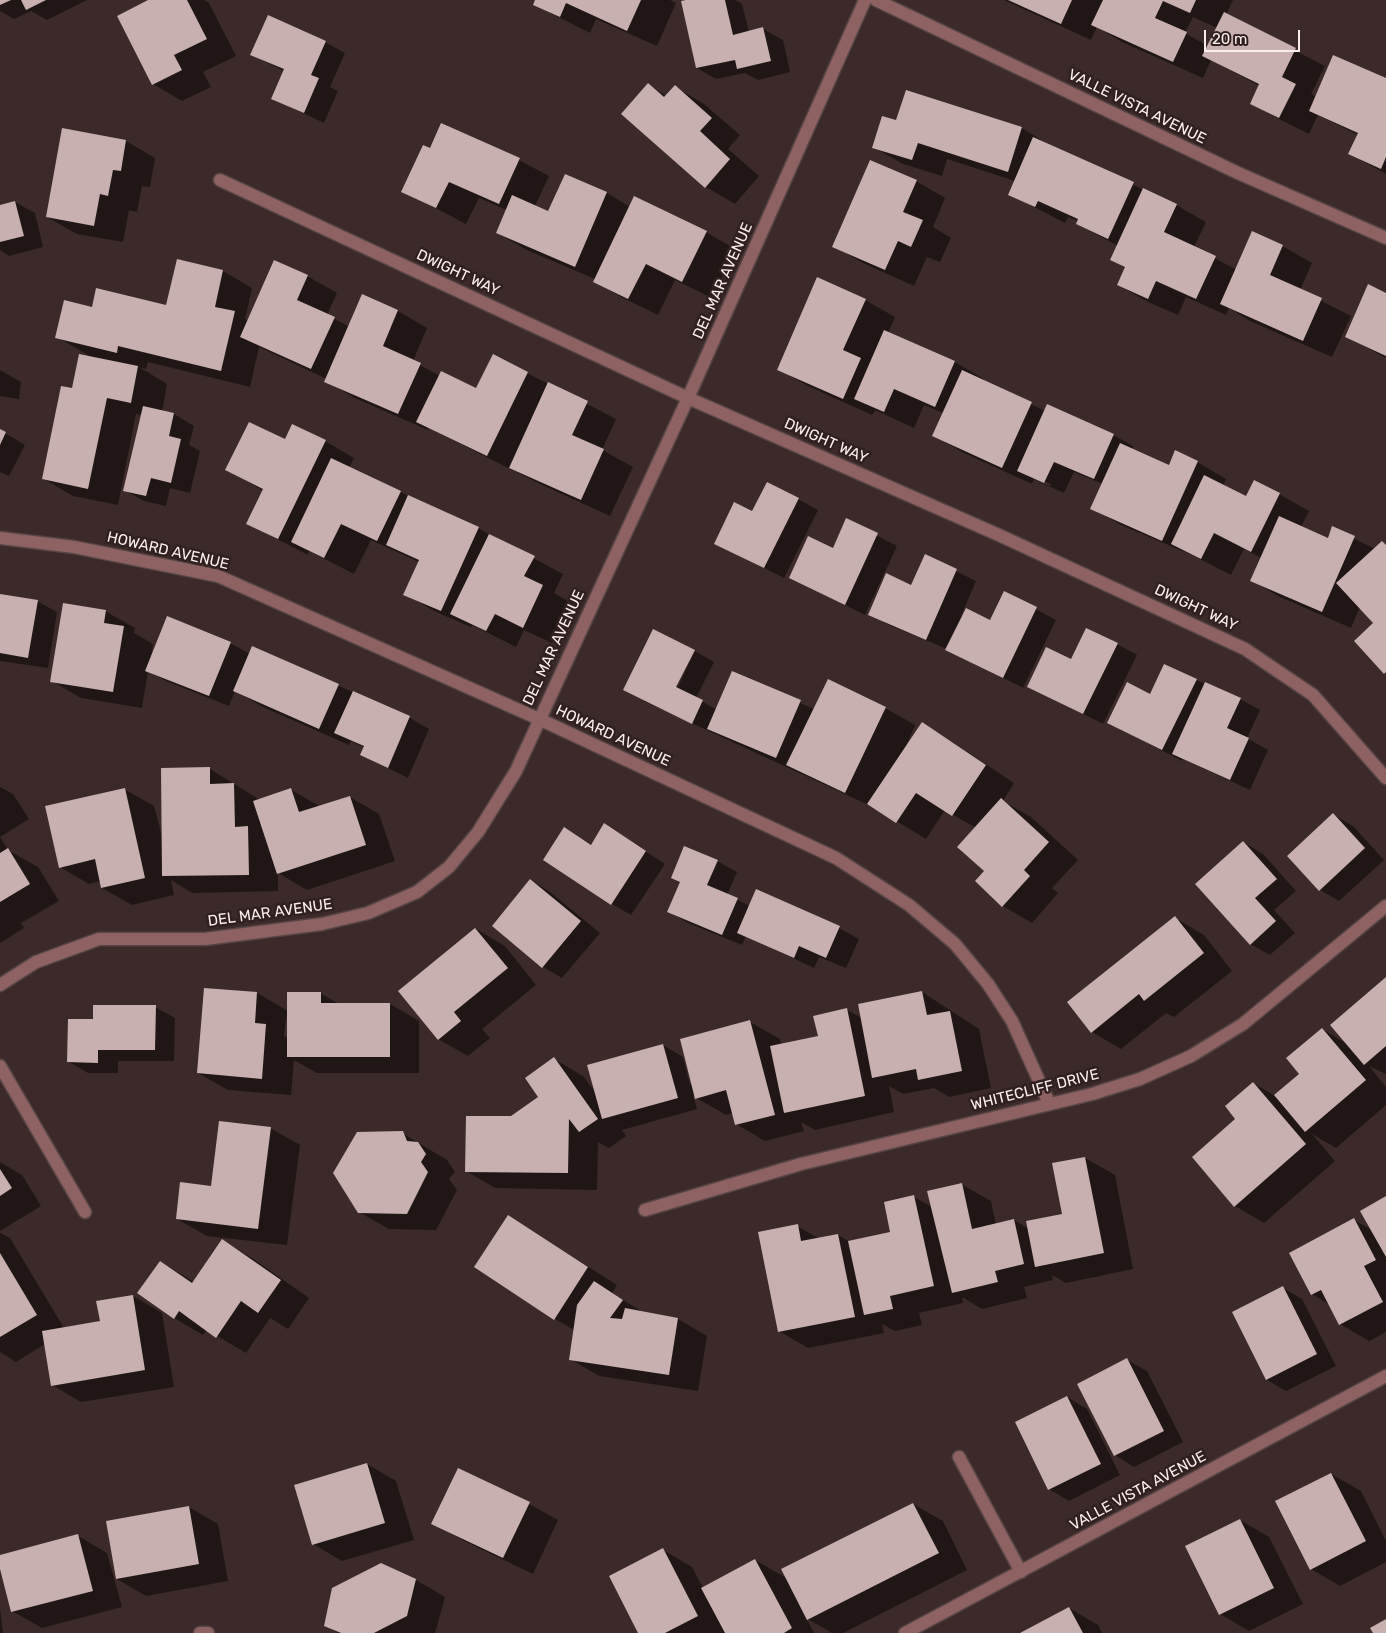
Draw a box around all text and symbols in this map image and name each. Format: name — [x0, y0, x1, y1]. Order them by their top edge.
scale bar — [1206, 20, 1302, 52]
text: 20 m — [1212, 30, 1247, 48]
street label: VALLE VISTA AVENUE — [1065, 66, 1209, 148]
street label: DEL MAR AVENUE — [689, 220, 757, 342]
street label: DWIGHT WAY — [413, 246, 503, 300]
street label: DWIGHT WAY — [781, 414, 871, 468]
street label: HOWARD AVENUE — [105, 528, 231, 574]
street label: DWIGHT WAY — [1151, 581, 1241, 635]
street label: DEL MAR AVENUE — [519, 587, 589, 709]
street label: HOWARD AVENUE — [553, 702, 673, 770]
street label: DEL MAR AVENUE — [207, 895, 333, 931]
street label: WHITECLIFF DRIVE — [969, 1065, 1101, 1115]
street label: VALLE VISTA AVENUE — [1067, 1447, 1209, 1535]

